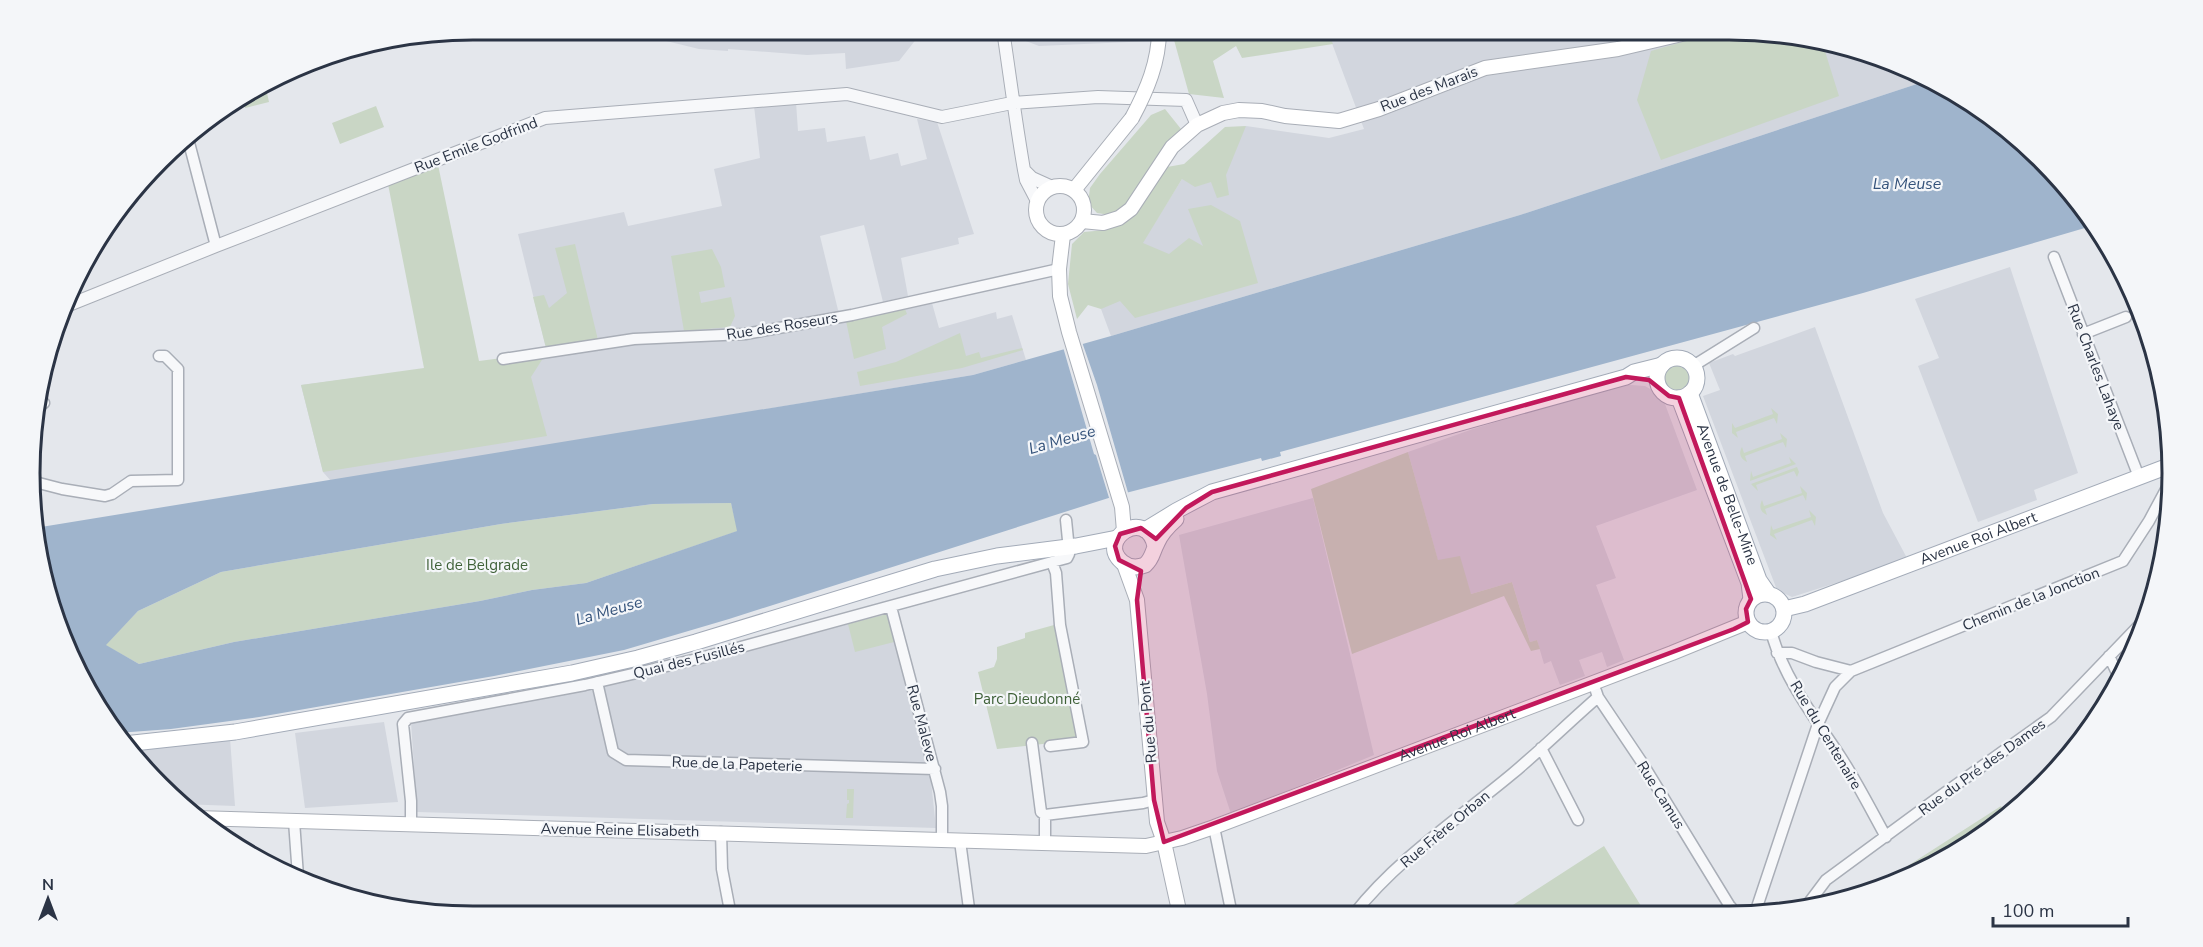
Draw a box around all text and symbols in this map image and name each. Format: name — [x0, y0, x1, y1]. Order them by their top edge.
street label: Rue des Marais — [1377, 61, 1481, 117]
street label: Rue Emile Godfrind — [411, 112, 541, 178]
water label: La Meuse — [1873, 173, 1942, 195]
street label: Rue Charles Lahaye — [2063, 301, 2129, 433]
street label: Rue des Roseurs — [725, 307, 839, 345]
water label: La Meuse — [1026, 420, 1098, 460]
street label: Avenue de Belle-Mine — [1692, 421, 1763, 568]
street label: Avenue Roi Albert — [1917, 507, 2040, 569]
park label: Ile de Belgrade — [426, 555, 528, 575]
street label: Chemin de la Jonction — [1959, 562, 2103, 636]
water label: La Meuse — [573, 591, 645, 631]
street label: Quai des Fusillés — [631, 636, 747, 684]
street label: Rue du Centenaire — [1786, 677, 1866, 793]
street label: Rue du Pont — [1134, 679, 1162, 764]
street label: Rue Maleve — [902, 682, 942, 764]
park label: Parc Dieudonné — [974, 689, 1080, 709]
street label: Avenue Roi Albert — [1396, 703, 1519, 766]
street label: Rue du Pré des Dames — [1914, 714, 2050, 820]
street label: Rue de la Papeterie — [671, 752, 803, 776]
street label: Rue Camus — [1632, 757, 1690, 833]
street label: Rue Frère Orban — [1396, 786, 1494, 872]
street label: Avenue Reine Elisabeth — [540, 819, 700, 841]
north arrow — [18, 869, 78, 929]
text: N — [42, 874, 54, 896]
scale bar — [1993, 890, 2128, 928]
text: 100 m — [2002, 899, 2054, 923]

